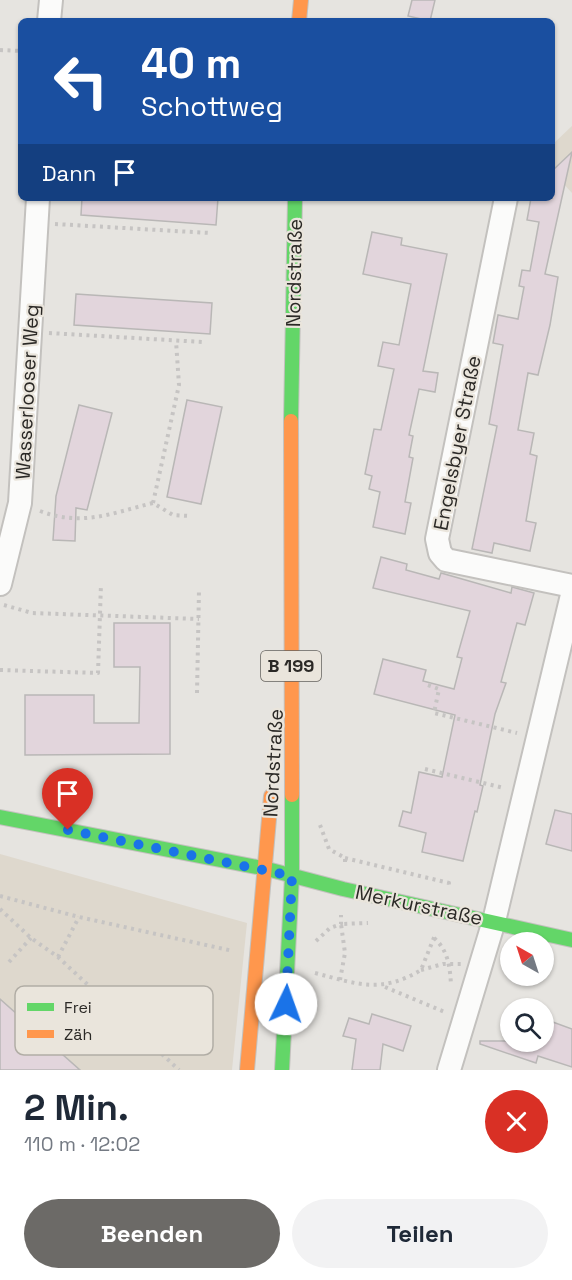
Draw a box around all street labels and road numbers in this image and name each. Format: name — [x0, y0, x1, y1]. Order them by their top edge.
street label: Nordstraße — [280, 219, 308, 327]
street label: Wasserlooser Weg — [9, 304, 45, 480]
street label: Engelsbyer Straße — [427, 353, 487, 533]
road number: B 199 — [261, 651, 321, 681]
street label: Nordstraße — [257, 708, 289, 818]
street label: Merkurstraße — [353, 879, 485, 931]

